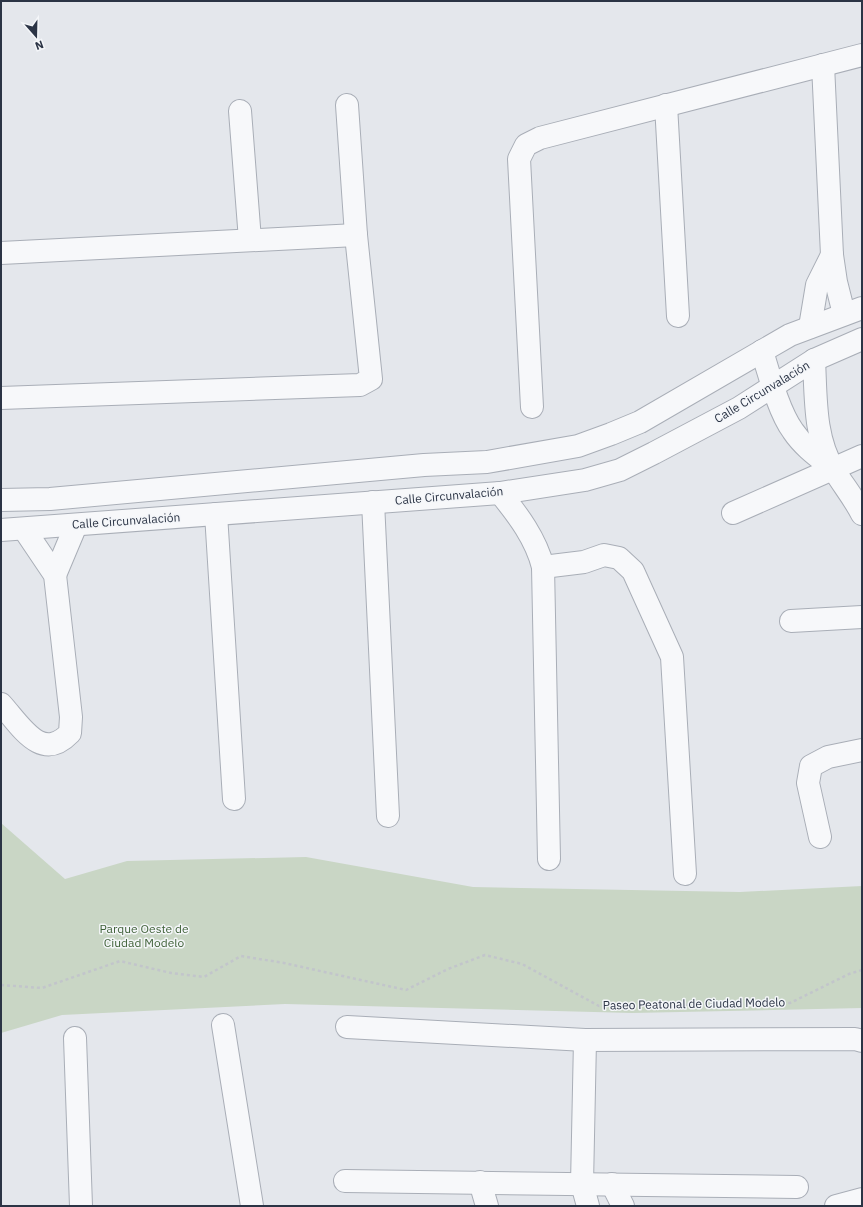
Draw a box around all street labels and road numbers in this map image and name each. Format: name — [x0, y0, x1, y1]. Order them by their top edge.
street label: Calle Circunvalación — [711, 357, 812, 426]
street label: Calle Circunvalación — [394, 483, 504, 508]
street label: Calle Circunvalación — [71, 509, 181, 532]
street label: Paseo Peatonal de Ciudad Modelo — [603, 994, 786, 1013]

